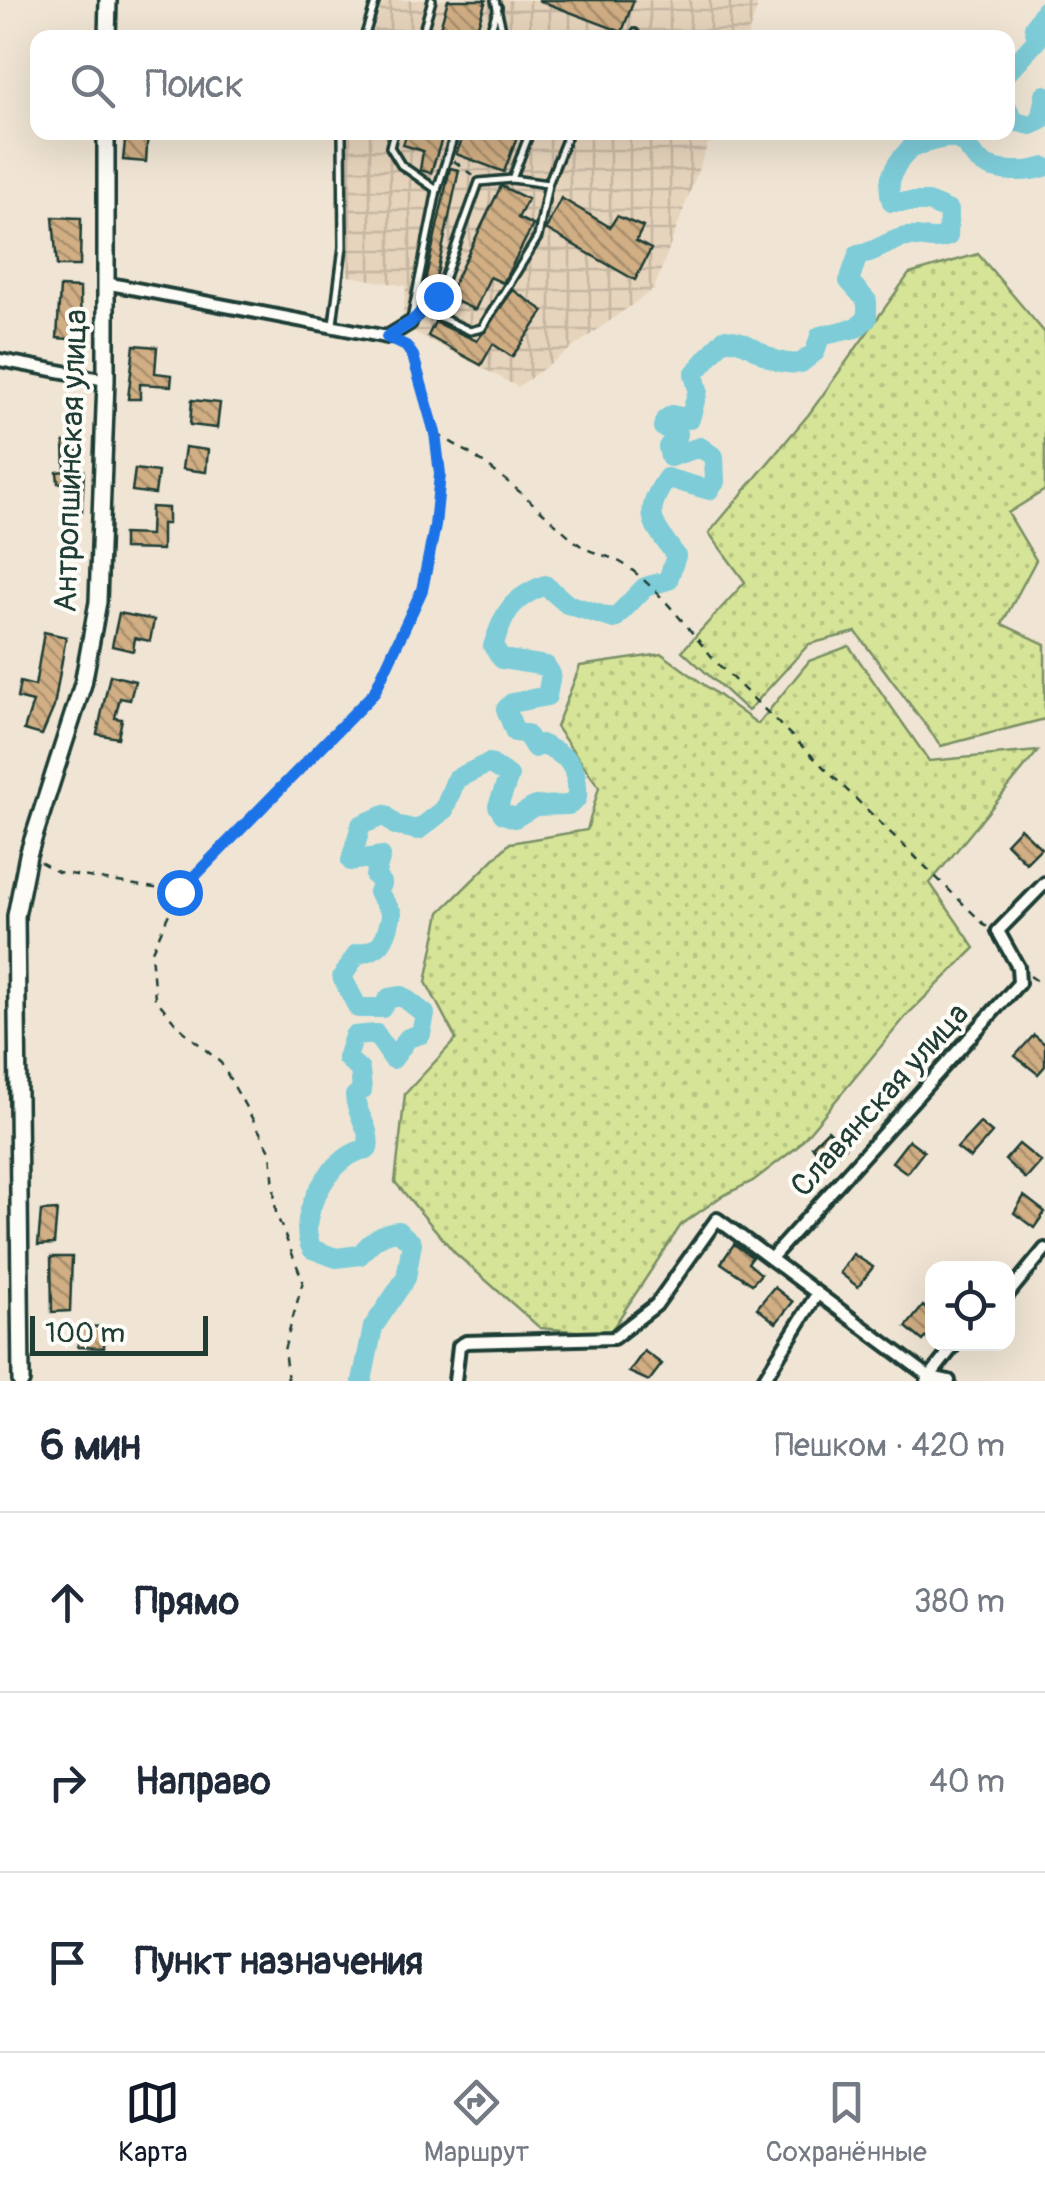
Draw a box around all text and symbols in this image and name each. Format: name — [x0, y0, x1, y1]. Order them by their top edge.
search box — [30, 30, 1015, 140]
icon: search — [65, 58, 120, 113]
text: Поиск — [145, 61, 244, 109]
route end — [416, 274, 462, 320]
street label: Антропшинская улица — [46, 309, 96, 613]
route start — [157, 870, 203, 916]
street label: Славянская улица — [782, 995, 978, 1205]
map controls — [925, 1261, 1015, 1351]
button: locate — [925, 1261, 1015, 1351]
scale bar — [30, 1311, 208, 1356]
text: 100 m — [45, 1316, 125, 1351]
text: 6 мин — [40, 1420, 141, 1472]
text: Пешком · 420 m — [775, 1426, 1005, 1466]
icon: ahead — [40, 1575, 95, 1630]
text: Прямо — [135, 1578, 239, 1626]
text: 380 m — [914, 1582, 1005, 1622]
icon: right — [40, 1755, 95, 1810]
text: Направо — [135, 1758, 271, 1806]
text: 40 m — [929, 1762, 1005, 1802]
icon: arrive — [40, 1935, 95, 1990]
text: Пункт назначения — [135, 1938, 423, 1986]
tab: Карта — [118, 2075, 188, 2170]
tab: Маршрут — [424, 2075, 529, 2170]
tab: Сохранённые — [765, 2075, 927, 2170]

